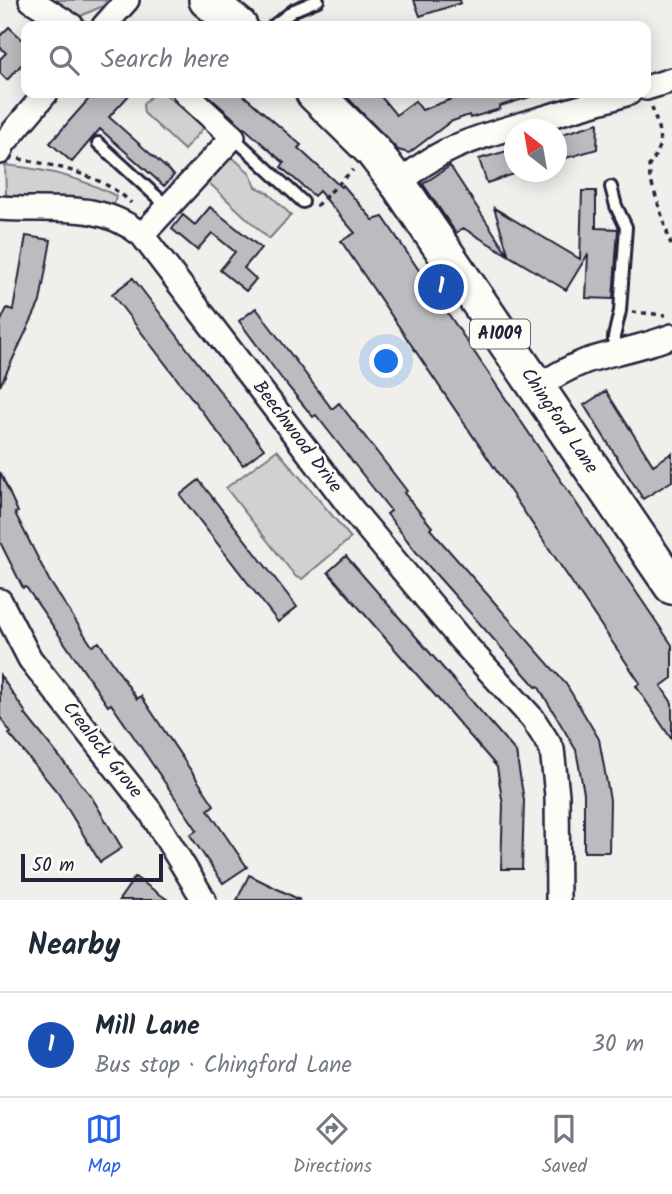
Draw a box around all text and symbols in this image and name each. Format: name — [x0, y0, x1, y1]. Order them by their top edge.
search box — [21, 21, 651, 98]
text: Search here — [101, 39, 229, 81]
icon: search — [45, 41, 83, 79]
north arrow — [504, 119, 567, 182]
pin: 1 — [418, 261, 464, 313]
road number: A1009 — [470, 320, 530, 348]
your location — [369, 344, 403, 378]
street label: Chingford Lane — [512, 362, 606, 480]
street label: Beechwood Drive — [245, 374, 350, 500]
street label: Crealock Grove — [54, 695, 150, 805]
scale bar — [21, 851, 163, 883]
text: 50 m — [32, 851, 74, 881]
text: Nearby — [28, 922, 120, 970]
text: Mill Lane — [95, 1006, 200, 1048]
text: 1 — [48, 1027, 54, 1063]
text: 30 m — [592, 1027, 644, 1063]
text: Bus stop · Chingford Lane — [95, 1048, 352, 1084]
tab: Map — [85, 1110, 123, 1182]
tab: Directions — [293, 1110, 372, 1182]
tab: Saved — [542, 1110, 587, 1182]

